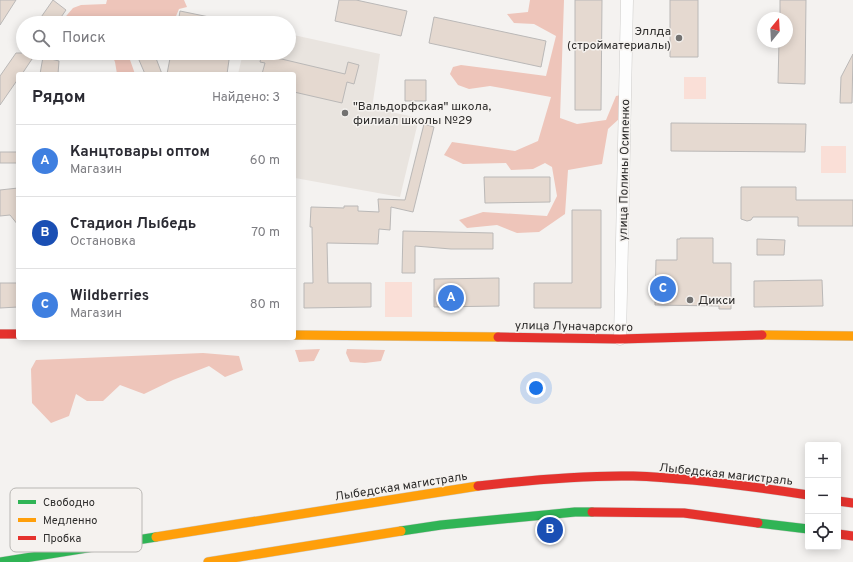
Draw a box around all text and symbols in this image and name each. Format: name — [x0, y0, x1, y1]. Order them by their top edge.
north arrow — [757, 12, 793, 48]
search box — [16, 16, 296, 60]
place label: Эллда (стройматериалы) — [567, 24, 671, 54]
icon: search — [30, 27, 52, 49]
text: Поиск — [62, 29, 106, 48]
marker: Эллда (стройматериалы) — [674, 33, 684, 43]
text: Рядом — [32, 87, 85, 109]
text: Найдено: 3 — [212, 90, 280, 106]
place label: "Вальдорфская" школа, филиал школы №29 — [353, 99, 491, 129]
street label: улица Полины Осипенко — [616, 99, 634, 241]
marker: "Вальдорфская" школа, филиал школы №29 — [340, 108, 350, 118]
text: Канцтовары оптом — [70, 143, 210, 162]
text: A — [40, 153, 50, 169]
text: 60 m — [250, 153, 280, 169]
text: Магазин — [70, 162, 122, 178]
text: Стадион Лыбедь — [70, 215, 196, 234]
text: B — [41, 225, 49, 241]
text: 70 m — [251, 225, 280, 241]
text: Остановка — [70, 234, 136, 250]
pin: C — [650, 274, 676, 304]
pin: A — [438, 283, 464, 313]
text: Wildberries — [70, 287, 149, 306]
place label: Дикси — [698, 293, 735, 309]
marker: Дикси — [685, 295, 695, 305]
text: C — [41, 297, 49, 313]
text: 80 m — [250, 297, 280, 313]
text: Магазин — [70, 306, 122, 322]
street label: улица Луначарского — [515, 318, 633, 336]
your location — [526, 378, 546, 398]
map controls — [805, 442, 841, 550]
button: + — [805, 442, 841, 478]
street label: Лыбедская магистраль — [658, 460, 794, 490]
street label: Лыбедская магистраль — [334, 469, 469, 505]
button: − — [805, 478, 841, 514]
legend — [10, 488, 142, 552]
text: Свободно — [43, 496, 95, 510]
text: Медленно — [43, 514, 97, 528]
button: locate — [805, 514, 841, 550]
pin: B — [537, 515, 563, 545]
text: Пробка — [43, 532, 82, 546]

